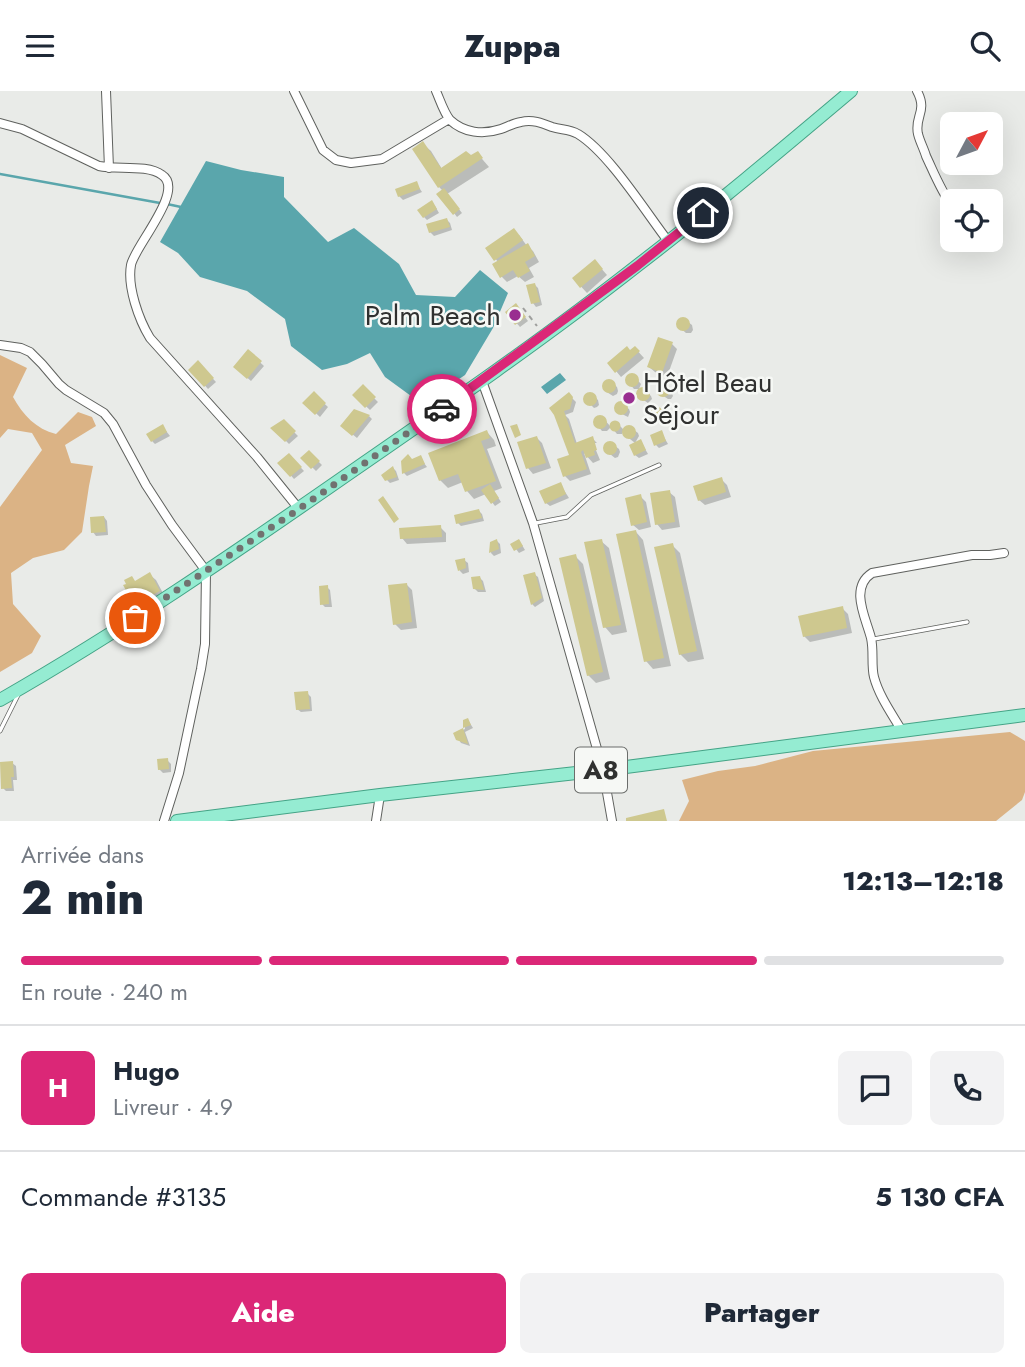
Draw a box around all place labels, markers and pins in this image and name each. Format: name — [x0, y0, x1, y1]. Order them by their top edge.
pin — [673, 183, 733, 243]
place label: Palm Beach — [365, 295, 501, 336]
marker: Palm Beach — [507, 307, 523, 323]
place label: Hôtel Beau Séjour — [643, 362, 773, 435]
marker: Hôtel Beau Séjour — [621, 390, 637, 406]
pin — [105, 588, 165, 648]

